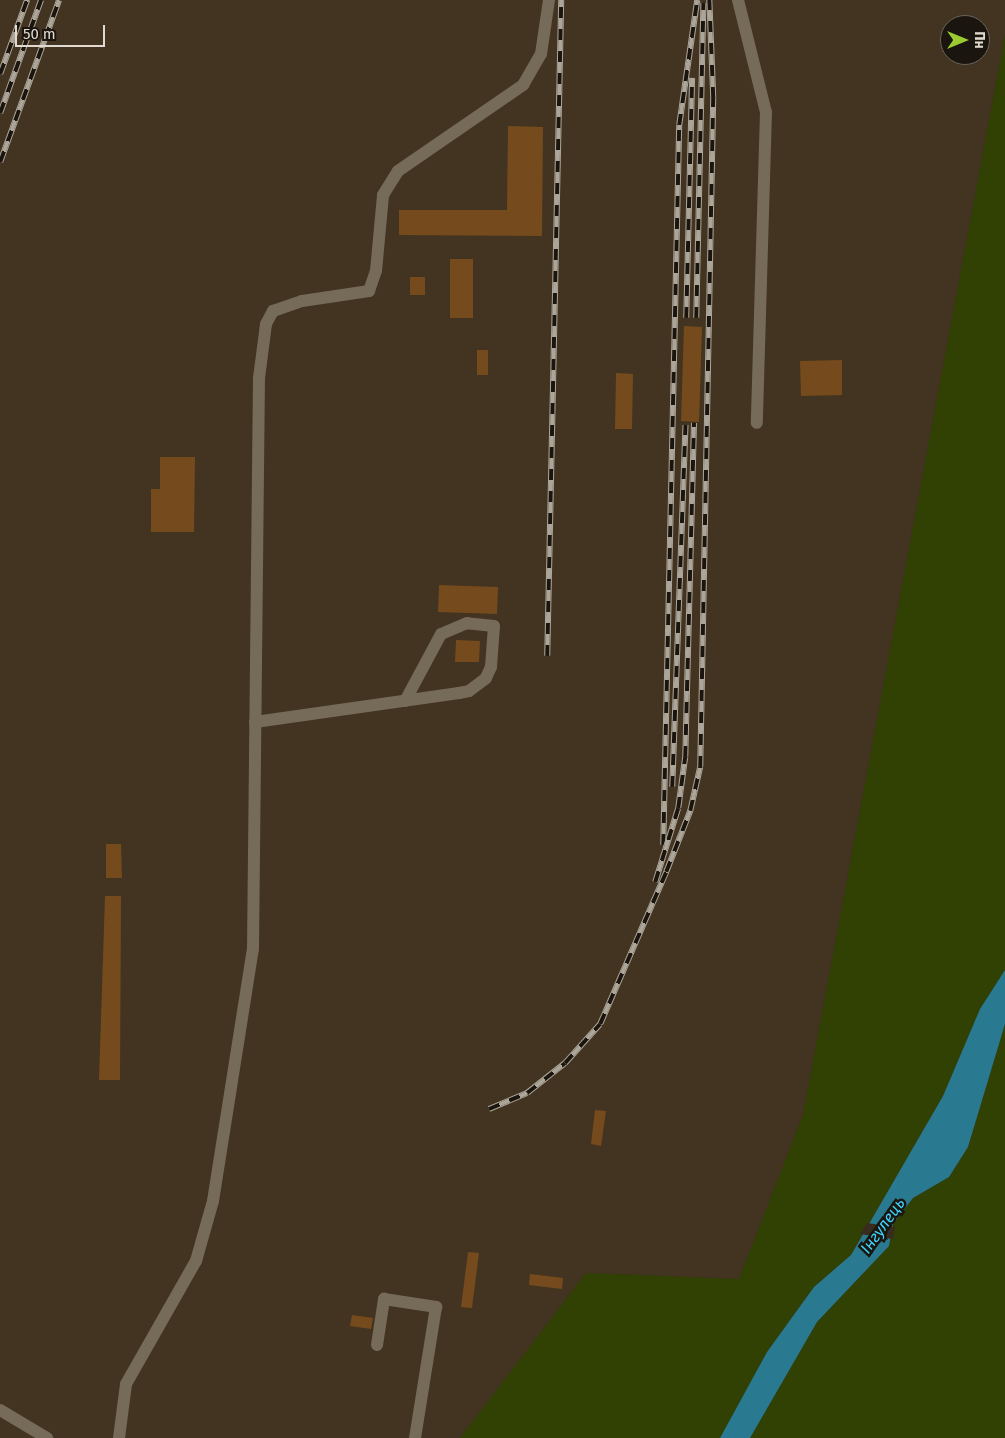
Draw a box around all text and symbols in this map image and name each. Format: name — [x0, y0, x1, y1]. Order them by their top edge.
scale bar — [18, 15, 108, 47]
north arrow — [940, 15, 990, 65]
text: 50 m — [23, 25, 56, 43]
text: Пн — [971, 31, 988, 49]
water label: Інгулець — [856, 1195, 910, 1257]

